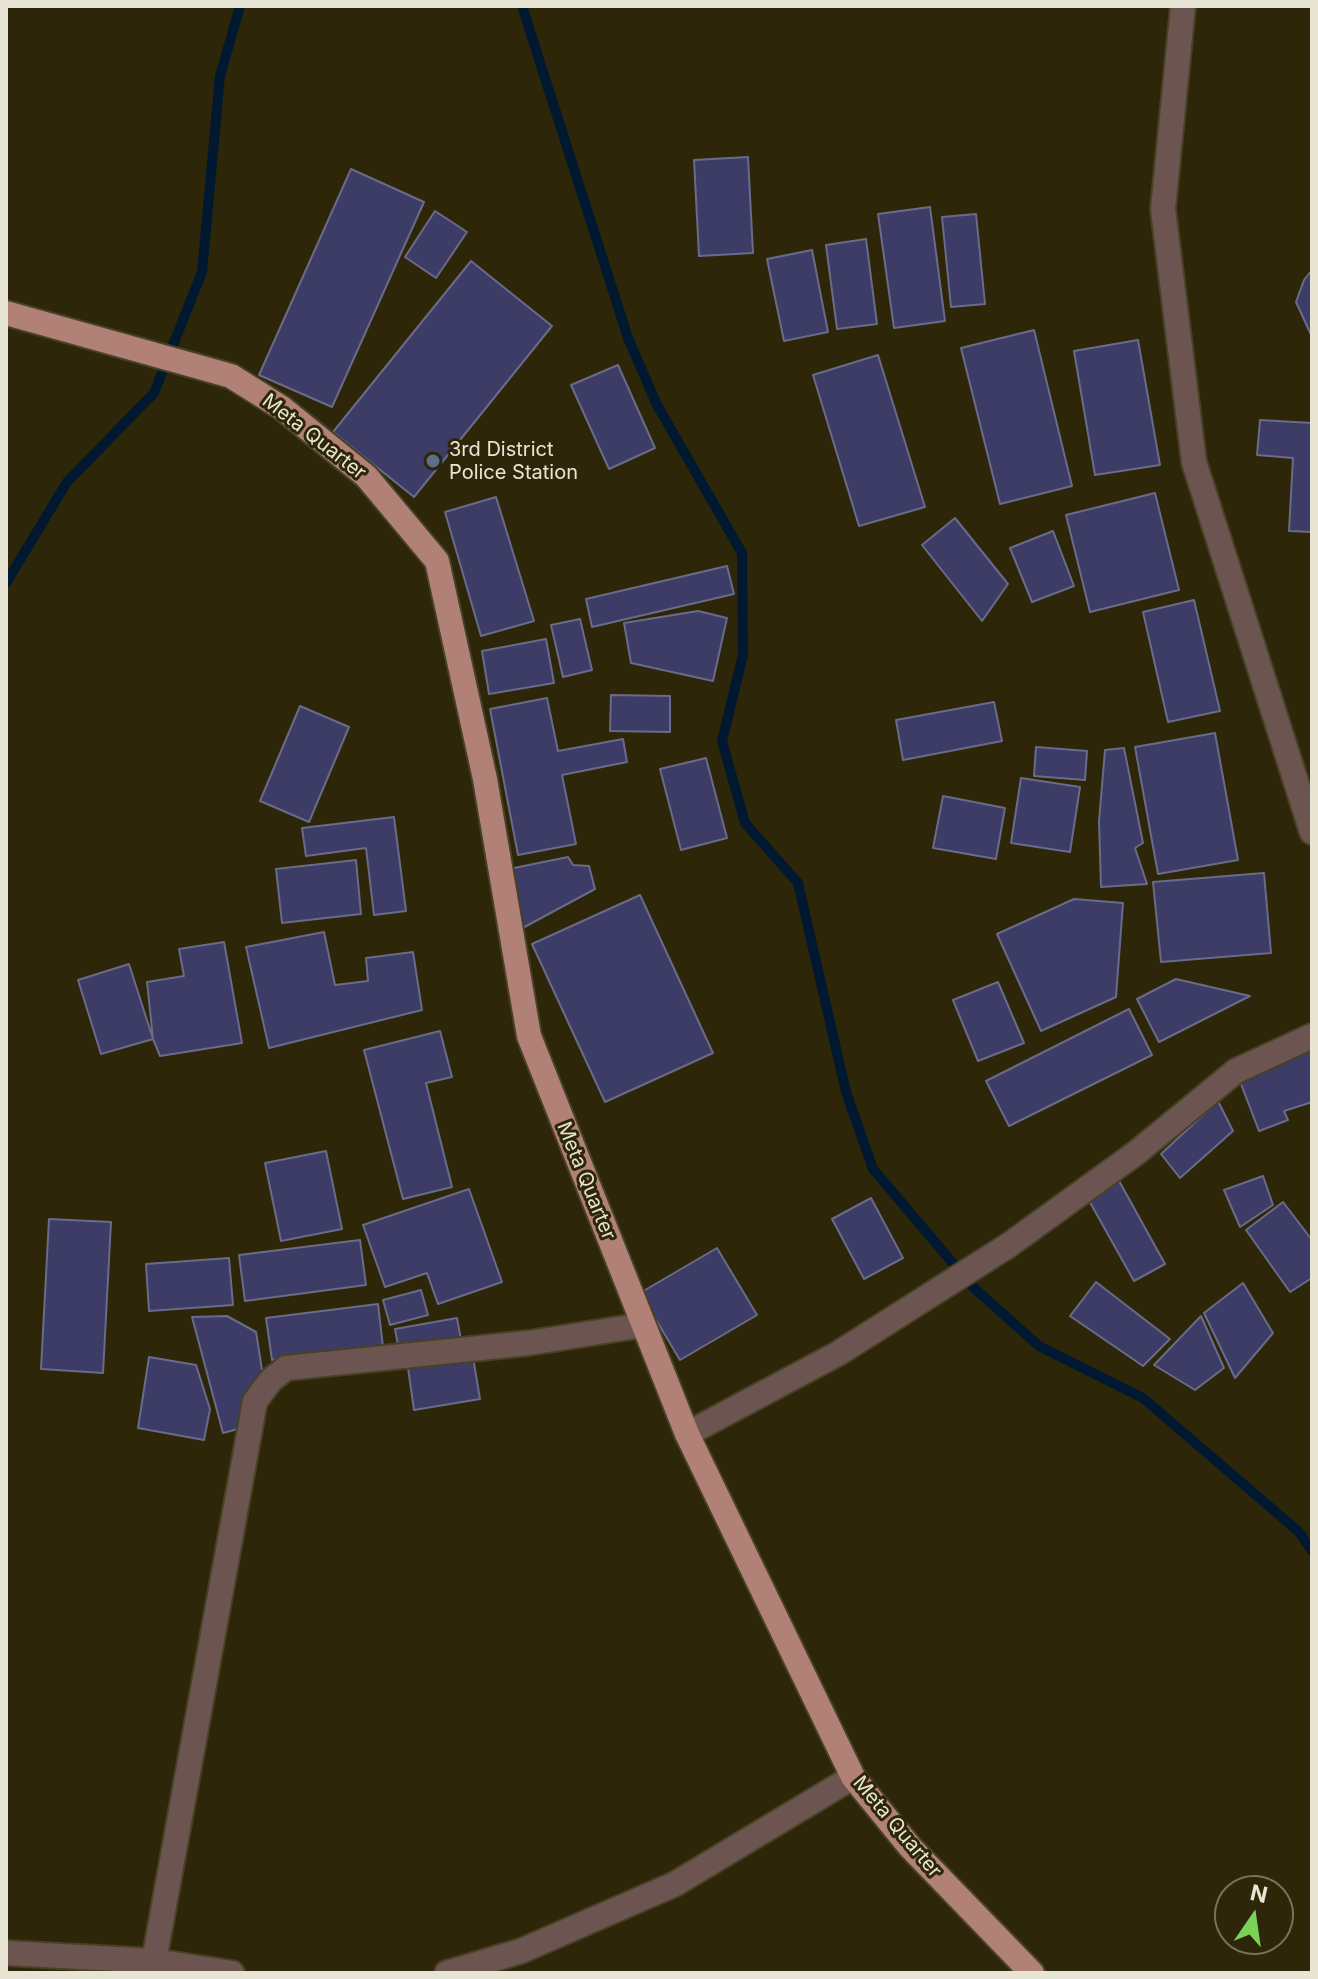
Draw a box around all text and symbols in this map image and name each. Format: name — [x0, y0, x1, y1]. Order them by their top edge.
street label: Meta Quarter — [257, 389, 371, 485]
place label: 3rd District Police Station — [449, 438, 578, 485]
marker: 3rd District Police Station — [424, 452, 442, 470]
street label: Meta Quarter — [551, 1119, 621, 1243]
street label: Meta Quarter — [848, 1771, 946, 1883]
north arrow — [1214, 1875, 1294, 1955]
text: N — [1248, 1879, 1270, 1908]

